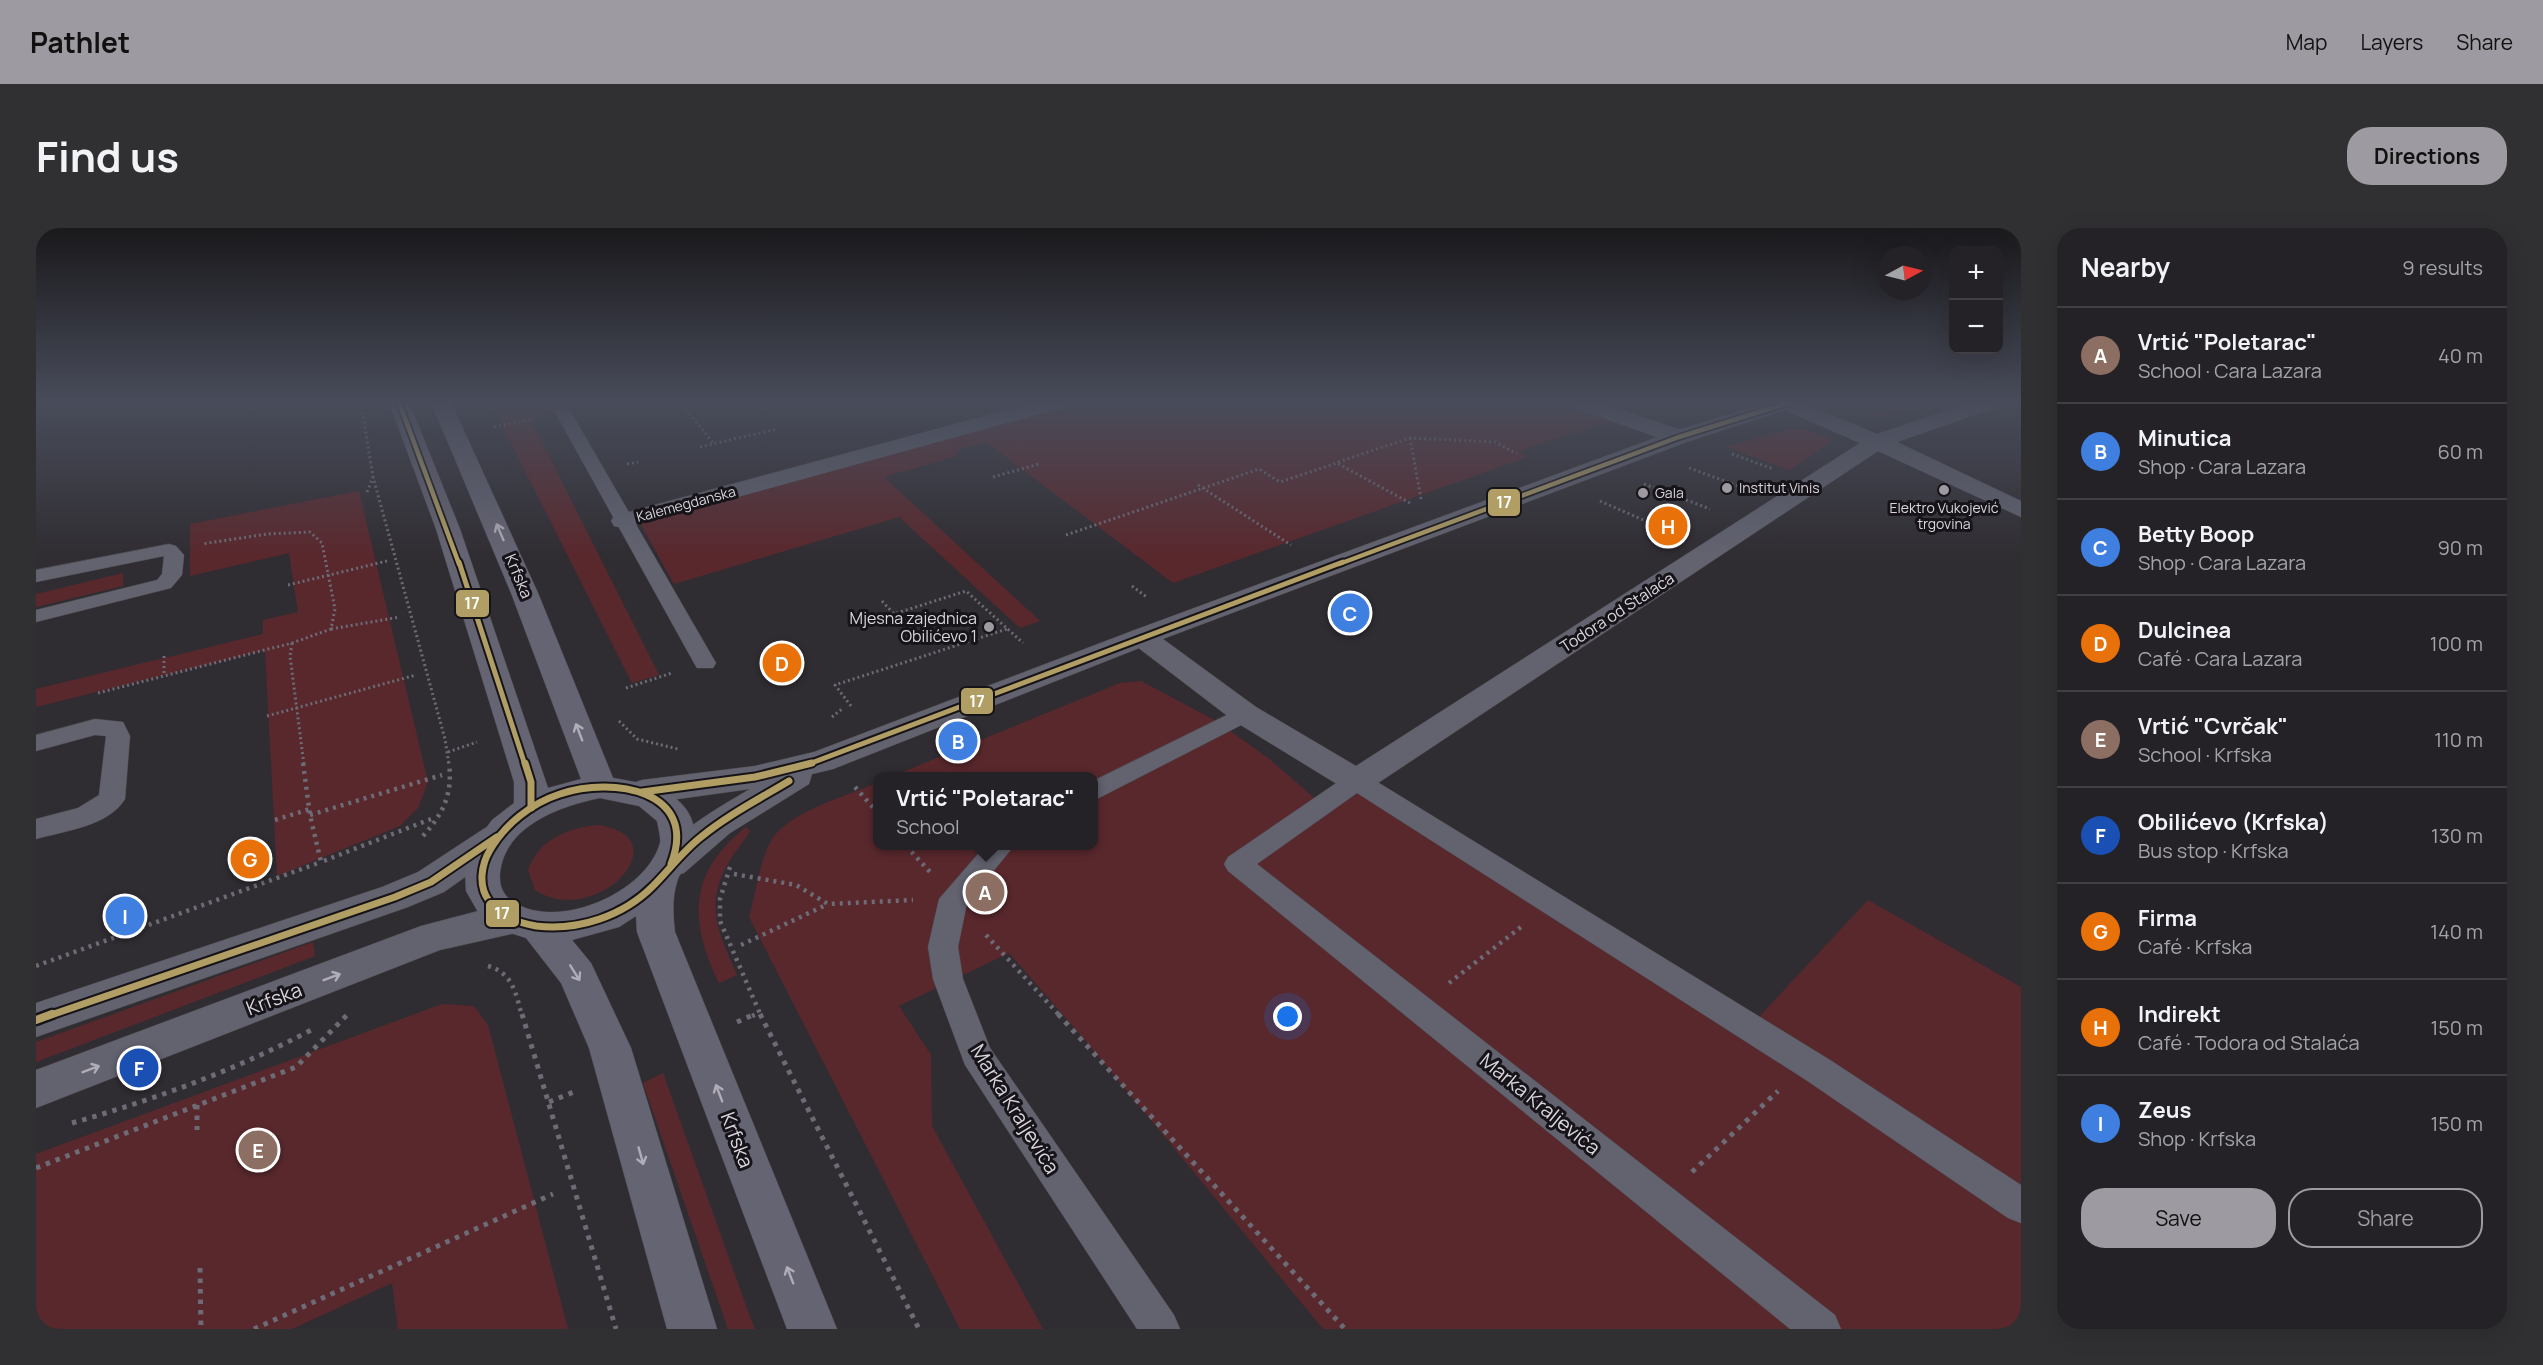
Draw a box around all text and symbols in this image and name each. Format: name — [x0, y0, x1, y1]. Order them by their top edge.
text: Pathlet — [30, 23, 130, 61]
text: Map — [2286, 28, 2327, 56]
text: Layers — [2360, 28, 2423, 56]
text: Share — [2456, 28, 2513, 56]
text: Find us — [36, 127, 179, 185]
button: Directions — [2347, 127, 2507, 185]
north arrow — [1877, 246, 1931, 300]
map controls — [1949, 246, 2003, 354]
button: + — [1949, 246, 2003, 300]
text: Nearby — [2081, 249, 2170, 285]
text: 9 results — [2402, 254, 2483, 281]
button: − — [1949, 300, 2003, 354]
text: Vrtić "Poletarac" — [2138, 327, 2317, 357]
text: A — [2094, 342, 2107, 369]
text: 40 m — [2438, 342, 2483, 369]
text: School · Cara Lazara — [2138, 357, 2322, 384]
text: Minutica — [2138, 423, 2231, 453]
text: B — [2094, 438, 2107, 465]
text: 60 m — [2437, 438, 2483, 465]
text: Shop · Cara Lazara — [2138, 453, 2306, 480]
place label: Institut Vinis — [1739, 478, 1820, 497]
street label: Kalemegdanska — [634, 481, 738, 526]
marker: Institut Vinis — [1720, 481, 1734, 495]
place label: Gala — [1655, 483, 1684, 502]
marker: Elektro Vukojević trgovina — [1937, 483, 1951, 497]
marker: Gala — [1636, 486, 1650, 500]
line badge: 17 — [1487, 488, 1521, 517]
text: 17 — [1496, 491, 1512, 513]
place label: Elektro Vukojević trgovina — [1890, 498, 1999, 533]
pin: H — [1648, 504, 1688, 548]
text: Betty Boop — [2138, 519, 2254, 549]
one-way arrow — [494, 523, 505, 541]
text: C — [2093, 534, 2108, 561]
text: 90 m — [2437, 534, 2483, 561]
text: Shop · Cara Lazara — [2138, 549, 2306, 576]
street label: Krfska — [500, 550, 538, 602]
street label: Todora od Stalaća — [1556, 567, 1678, 657]
line badge: 17 — [455, 589, 490, 618]
pin: C — [1330, 590, 1370, 636]
text: 17 — [464, 592, 480, 614]
place label: Mjesna zajednica Obilićevo 1 — [850, 607, 977, 647]
text: Dulcinea — [2138, 615, 2231, 645]
marker: Mjesna zajednica Obilićevo 1 — [982, 620, 996, 634]
text: D — [2093, 630, 2108, 657]
text: 100 m — [2430, 630, 2483, 657]
pin: D — [762, 640, 802, 686]
text: Café · Cara Lazara — [2138, 645, 2302, 672]
line badge: 17 — [960, 687, 994, 715]
text: 17 — [969, 690, 985, 712]
text: Vrtić "Cvrčak" — [2138, 711, 2288, 741]
pin: B — [938, 718, 978, 764]
one-way arrow — [573, 723, 584, 742]
text: E — [2095, 726, 2106, 753]
text: 110 m — [2434, 726, 2483, 753]
text: School · Krfska — [2138, 741, 2272, 768]
popup — [873, 772, 1098, 850]
text: Vrtić "Poletarac" — [896, 783, 1075, 813]
text: Obilićevo (Krfska) — [2138, 807, 2329, 837]
text: School — [896, 813, 960, 840]
text: F — [2095, 822, 2106, 849]
text: 130 m — [2431, 822, 2483, 849]
pin: G — [230, 836, 270, 882]
text: Bus stop · Krfska — [2138, 837, 2289, 864]
pin: A — [966, 870, 1004, 914]
pin: I — [106, 894, 145, 938]
line badge: 17 — [485, 899, 520, 928]
text: 17 — [494, 902, 510, 924]
text: Firma — [2138, 903, 2197, 933]
text: G — [2093, 918, 2108, 945]
text: 140 m — [2430, 918, 2483, 945]
text: Café · Krfska — [2138, 933, 2252, 960]
one-way arrow — [569, 965, 582, 982]
one-way arrow — [322, 971, 341, 982]
street label: Krfska — [242, 976, 306, 1021]
text: Indirekt — [2138, 999, 2221, 1029]
your location — [1273, 1002, 1302, 1031]
text: H — [2093, 1014, 2108, 1041]
text: 150 m — [2430, 1014, 2483, 1041]
text: Café · Todora od Stalaća — [2138, 1029, 2360, 1056]
street label: Marka Kraljevića — [965, 1039, 1066, 1179]
pin: F — [120, 1046, 158, 1090]
street label: Marka Kraljevića — [1474, 1047, 1606, 1161]
one-way arrow — [81, 1062, 100, 1073]
one-way arrow — [713, 1084, 724, 1103]
text: Zeus — [2138, 1095, 2192, 1125]
street label: Krfska — [715, 1108, 760, 1172]
text: I — [2098, 1110, 2103, 1137]
text: 150 m — [2430, 1110, 2483, 1137]
text: Shop · Krfska — [2138, 1125, 2256, 1152]
pin: E — [238, 1128, 278, 1172]
one-way arrow — [636, 1146, 648, 1165]
button: Save — [2081, 1188, 2276, 1248]
button: Share — [2288, 1188, 2483, 1248]
one-way arrow — [784, 1266, 795, 1284]

